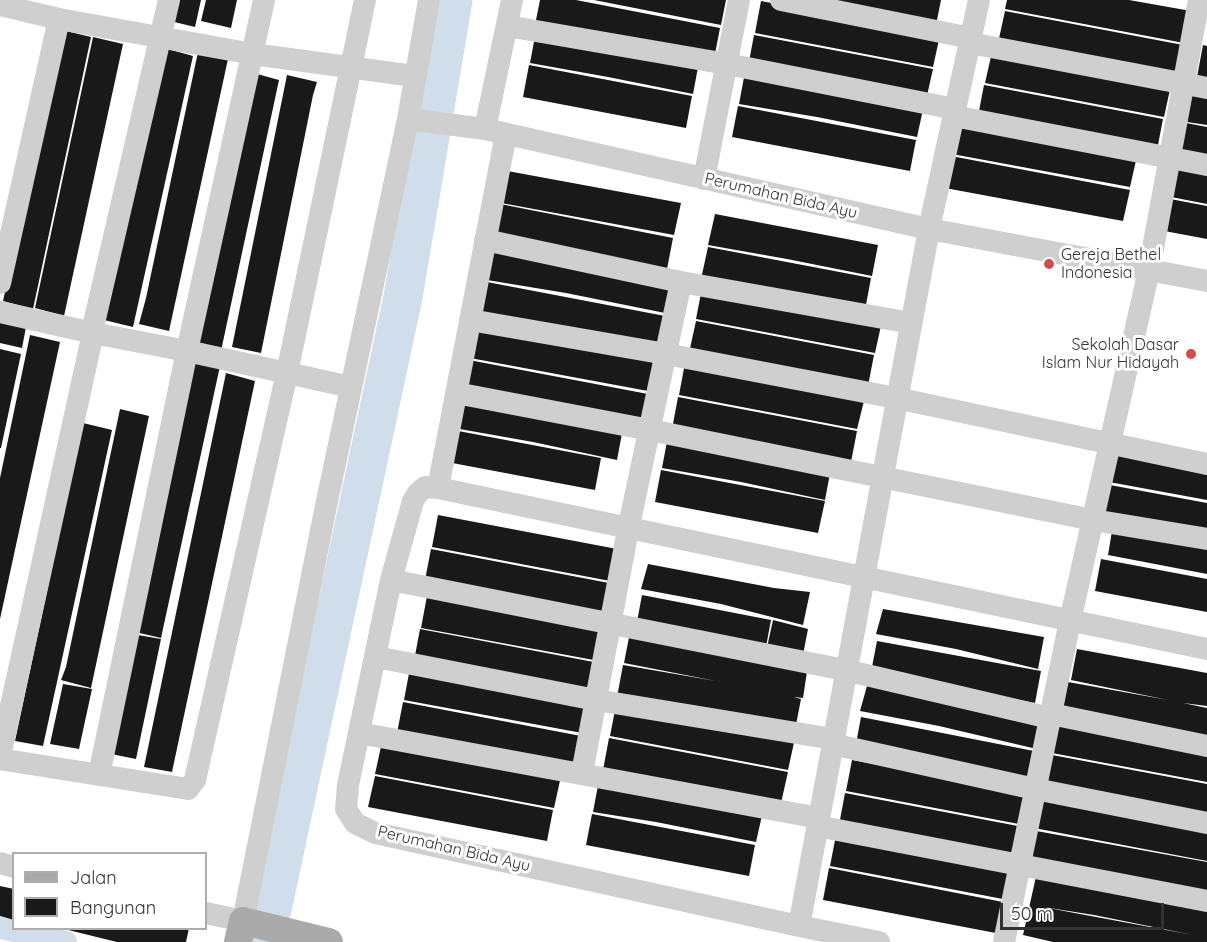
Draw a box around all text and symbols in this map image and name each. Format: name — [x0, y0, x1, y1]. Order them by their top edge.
street label: Perumahan Bida Ayu — [703, 169, 859, 223]
place label: Gereja Bethel Indonesia — [1061, 245, 1161, 283]
marker: Gereja Bethel Indonesia — [1042, 257, 1056, 271]
place label: Sekolah Dasar Islam Nur Hidayah — [1042, 335, 1179, 373]
marker: Sekolah Dasar Islam Nur Hidayah — [1184, 347, 1198, 361]
street label: Perumahan Bida Ayu — [376, 822, 532, 876]
legend — [12, 852, 207, 930]
text: Jalan — [70, 866, 117, 889]
scale bar — [1003, 891, 1166, 929]
text: Bangunan — [70, 896, 156, 919]
text: 50 m — [1011, 902, 1053, 925]

